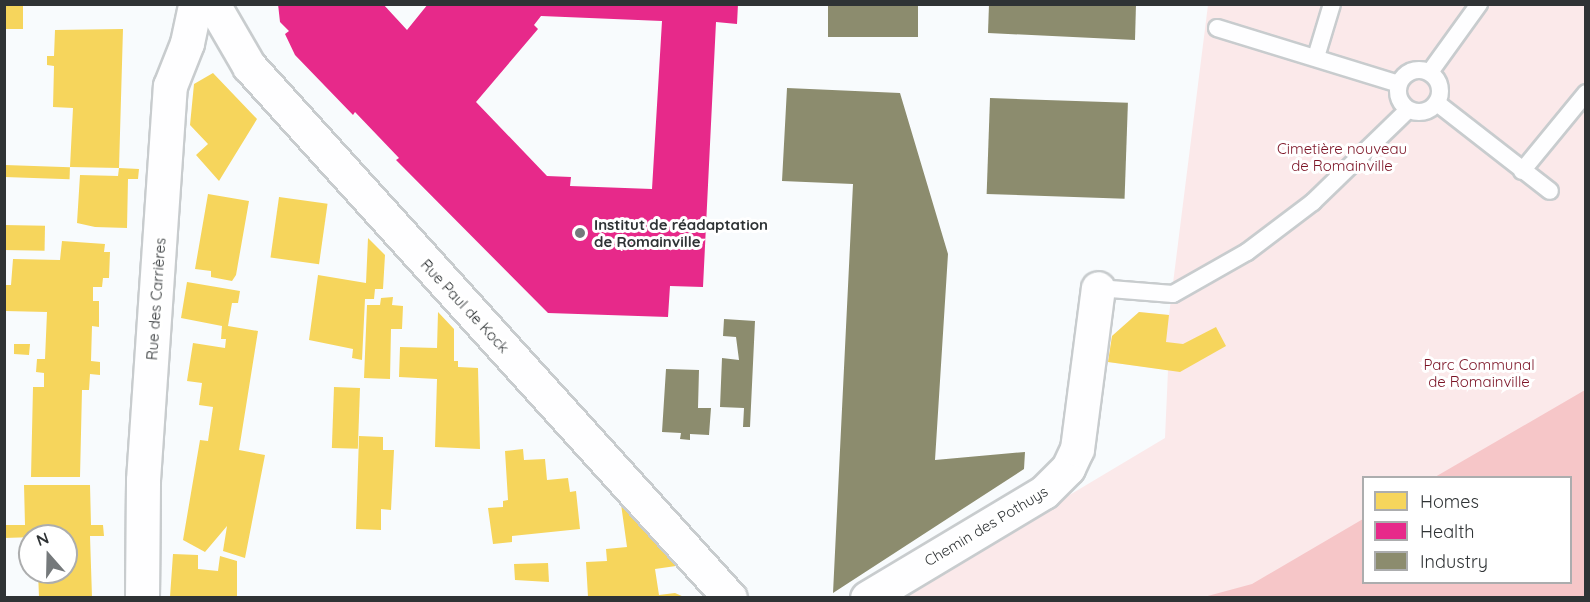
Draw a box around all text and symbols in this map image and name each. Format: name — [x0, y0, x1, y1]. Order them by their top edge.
park label: Cimetière nouveau de Romainville — [1277, 139, 1407, 174]
place label: Institut de réadaptation de Romainville — [594, 215, 768, 250]
marker: Institut de réadaptation de Romainville — [571, 224, 589, 242]
street label: Rue des Carrières — [143, 237, 169, 361]
street label: Rue Paul de Kock — [417, 256, 513, 356]
park label: Parc Communal de Romainville — [1423, 355, 1535, 390]
legend — [1362, 476, 1572, 584]
street label: Chemin des Pothuys — [921, 482, 1051, 570]
text: Homes — [1420, 490, 1479, 513]
text: Health — [1420, 520, 1475, 543]
north arrow — [18, 524, 78, 584]
text: N — [34, 528, 51, 550]
text: Industry — [1420, 550, 1488, 573]

